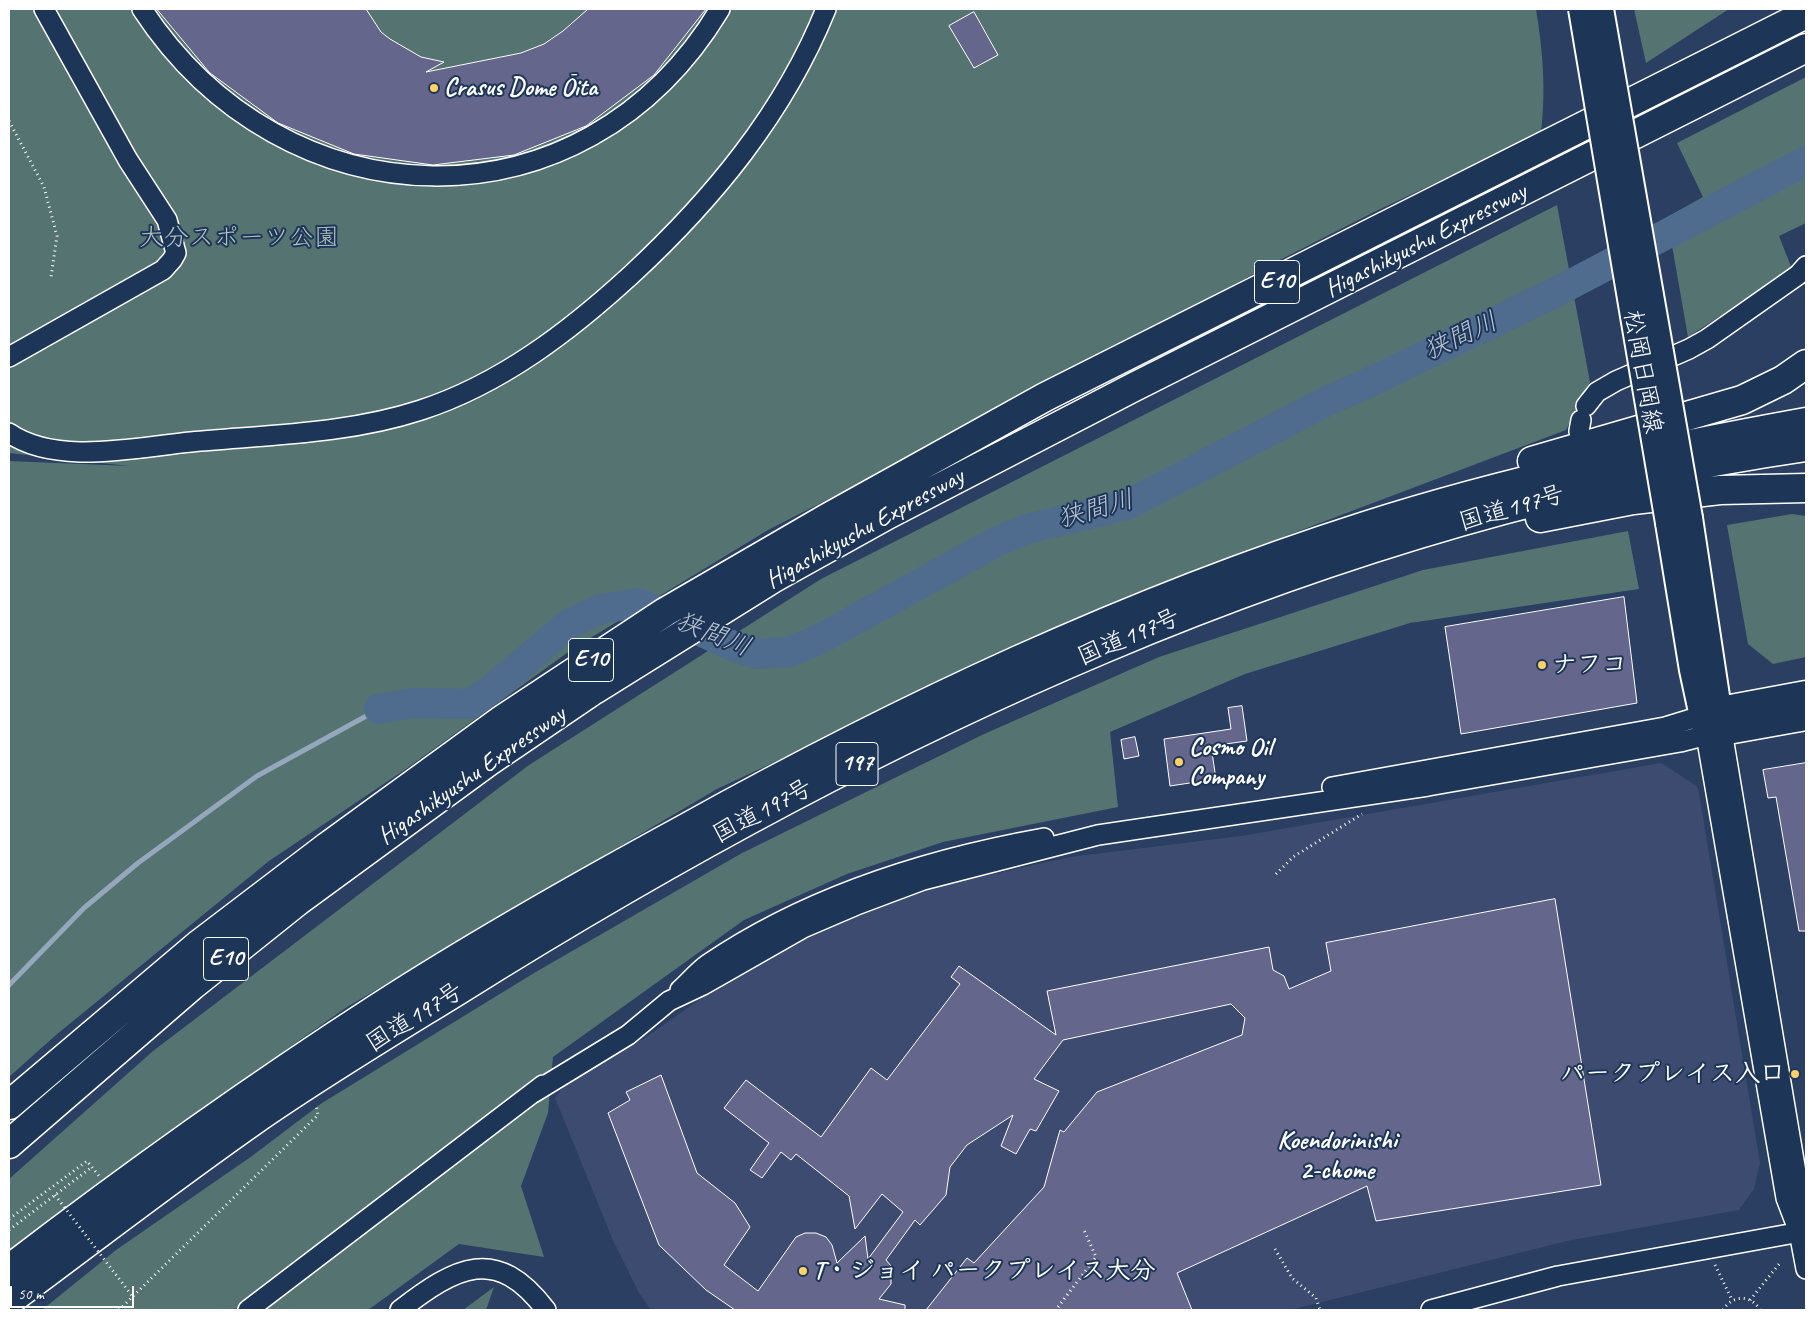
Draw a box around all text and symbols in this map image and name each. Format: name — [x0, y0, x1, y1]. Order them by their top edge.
place label: Crasus Dome Ōita — [444, 73, 597, 103]
marker: Crasus Dome Ōita — [428, 82, 440, 94]
street label: Higashikyushu Expressway — [1320, 177, 1532, 305]
park label: 大分スポーツ公園 — [139, 223, 339, 253]
road number: E10 — [1254, 260, 1300, 304]
water label: 狭間川 — [1419, 306, 1503, 368]
street label: 松岡日岡線 — [1616, 308, 1668, 436]
street label: Higashikyushu Expressway — [761, 462, 969, 596]
street label: 国道197号 — [1456, 480, 1568, 538]
water label: 狭間川 — [1054, 484, 1138, 536]
street label: 国道197号 — [1073, 603, 1185, 673]
water label: 狭間川 — [671, 606, 755, 664]
road number: E10 — [568, 638, 614, 682]
place label: ナフコ — [1552, 650, 1627, 680]
marker: ナフコ — [1536, 659, 1548, 671]
street label: Higashikyushu Expressway — [373, 700, 571, 852]
place label: Cosmo Oil Company — [1189, 733, 1272, 792]
road number: 197 — [836, 742, 878, 786]
marker: Cosmo Oil Company — [1173, 756, 1185, 768]
street label: 国道197号 — [708, 773, 818, 851]
road number: E10 — [204, 938, 248, 981]
street label: 国道197号 — [361, 976, 469, 1060]
place label: パークプレイス入口 — [1560, 1059, 1785, 1089]
marker: パークプレイス入口 — [1789, 1068, 1801, 1080]
district label: Koendorinishi 2-chome — [1277, 1125, 1397, 1186]
place label: T・ジョイ パークプレイス大分 — [813, 1256, 1155, 1286]
marker: T・ジョイ パークプレイス大分 — [797, 1265, 809, 1277]
scale bar — [12, 1276, 136, 1308]
text: 50 m — [18, 1285, 44, 1304]

